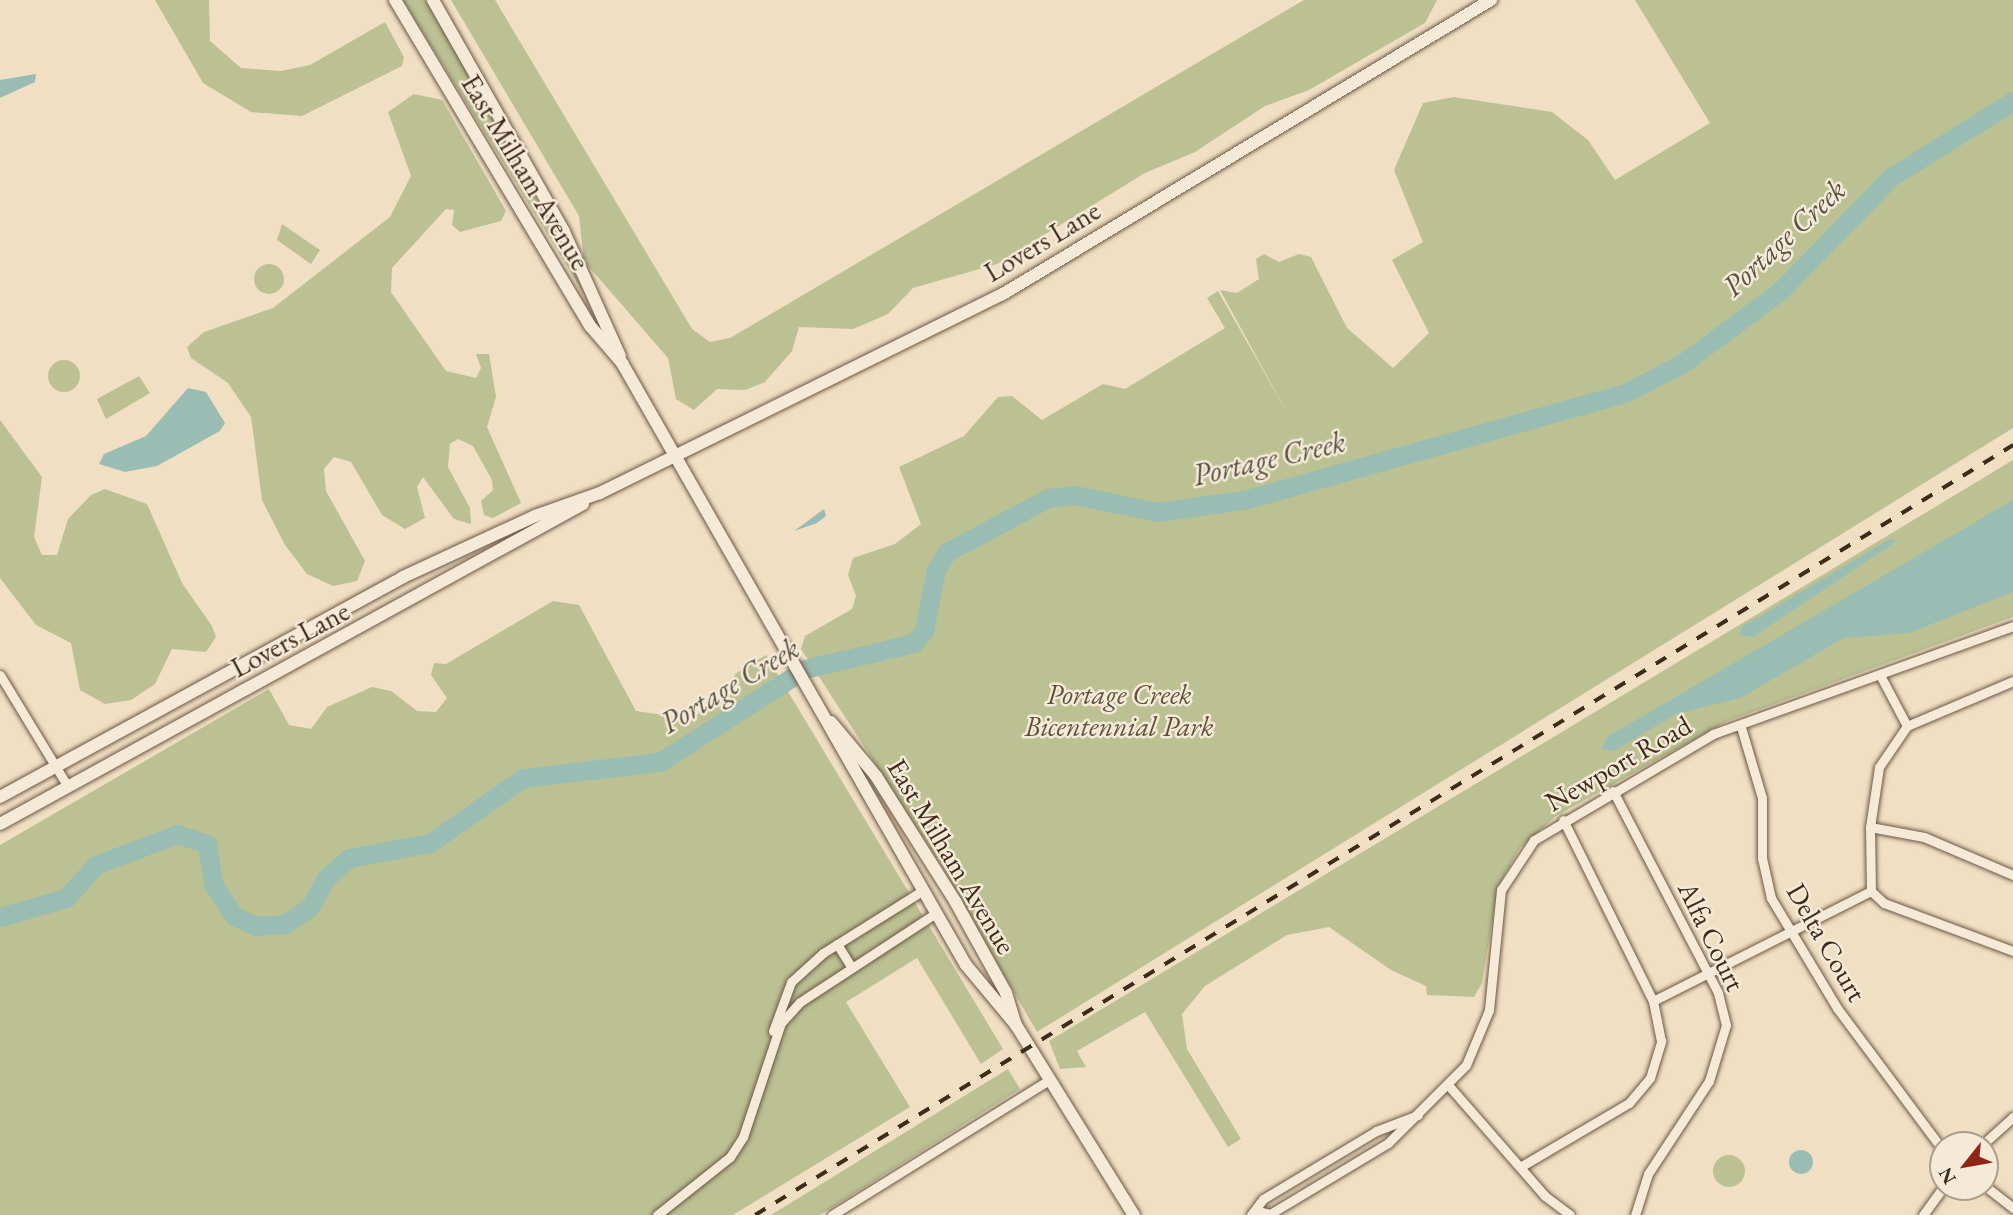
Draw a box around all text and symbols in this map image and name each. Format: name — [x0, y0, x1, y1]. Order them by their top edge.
street label: East Milham Avenue — [454, 68, 598, 276]
water label: Portage Creek — [1715, 172, 1853, 304]
street label: Lovers Lane — [978, 193, 1106, 289]
water label: Portage Creek — [1189, 424, 1349, 494]
street label: Lovers Lane — [225, 594, 355, 684]
water label: Portage Creek — [654, 631, 806, 741]
park label: Portage Creek Bicentennial Park — [1024, 677, 1214, 743]
street label: Newport Road — [1539, 708, 1697, 818]
street label: East Milham Avenue — [880, 752, 1024, 960]
street label: Alfa Court — [1671, 876, 1753, 996]
street label: Delta Court — [1780, 877, 1874, 1007]
north arrow — [1929, 1131, 1999, 1201]
text: N — [1933, 1163, 1962, 1189]

